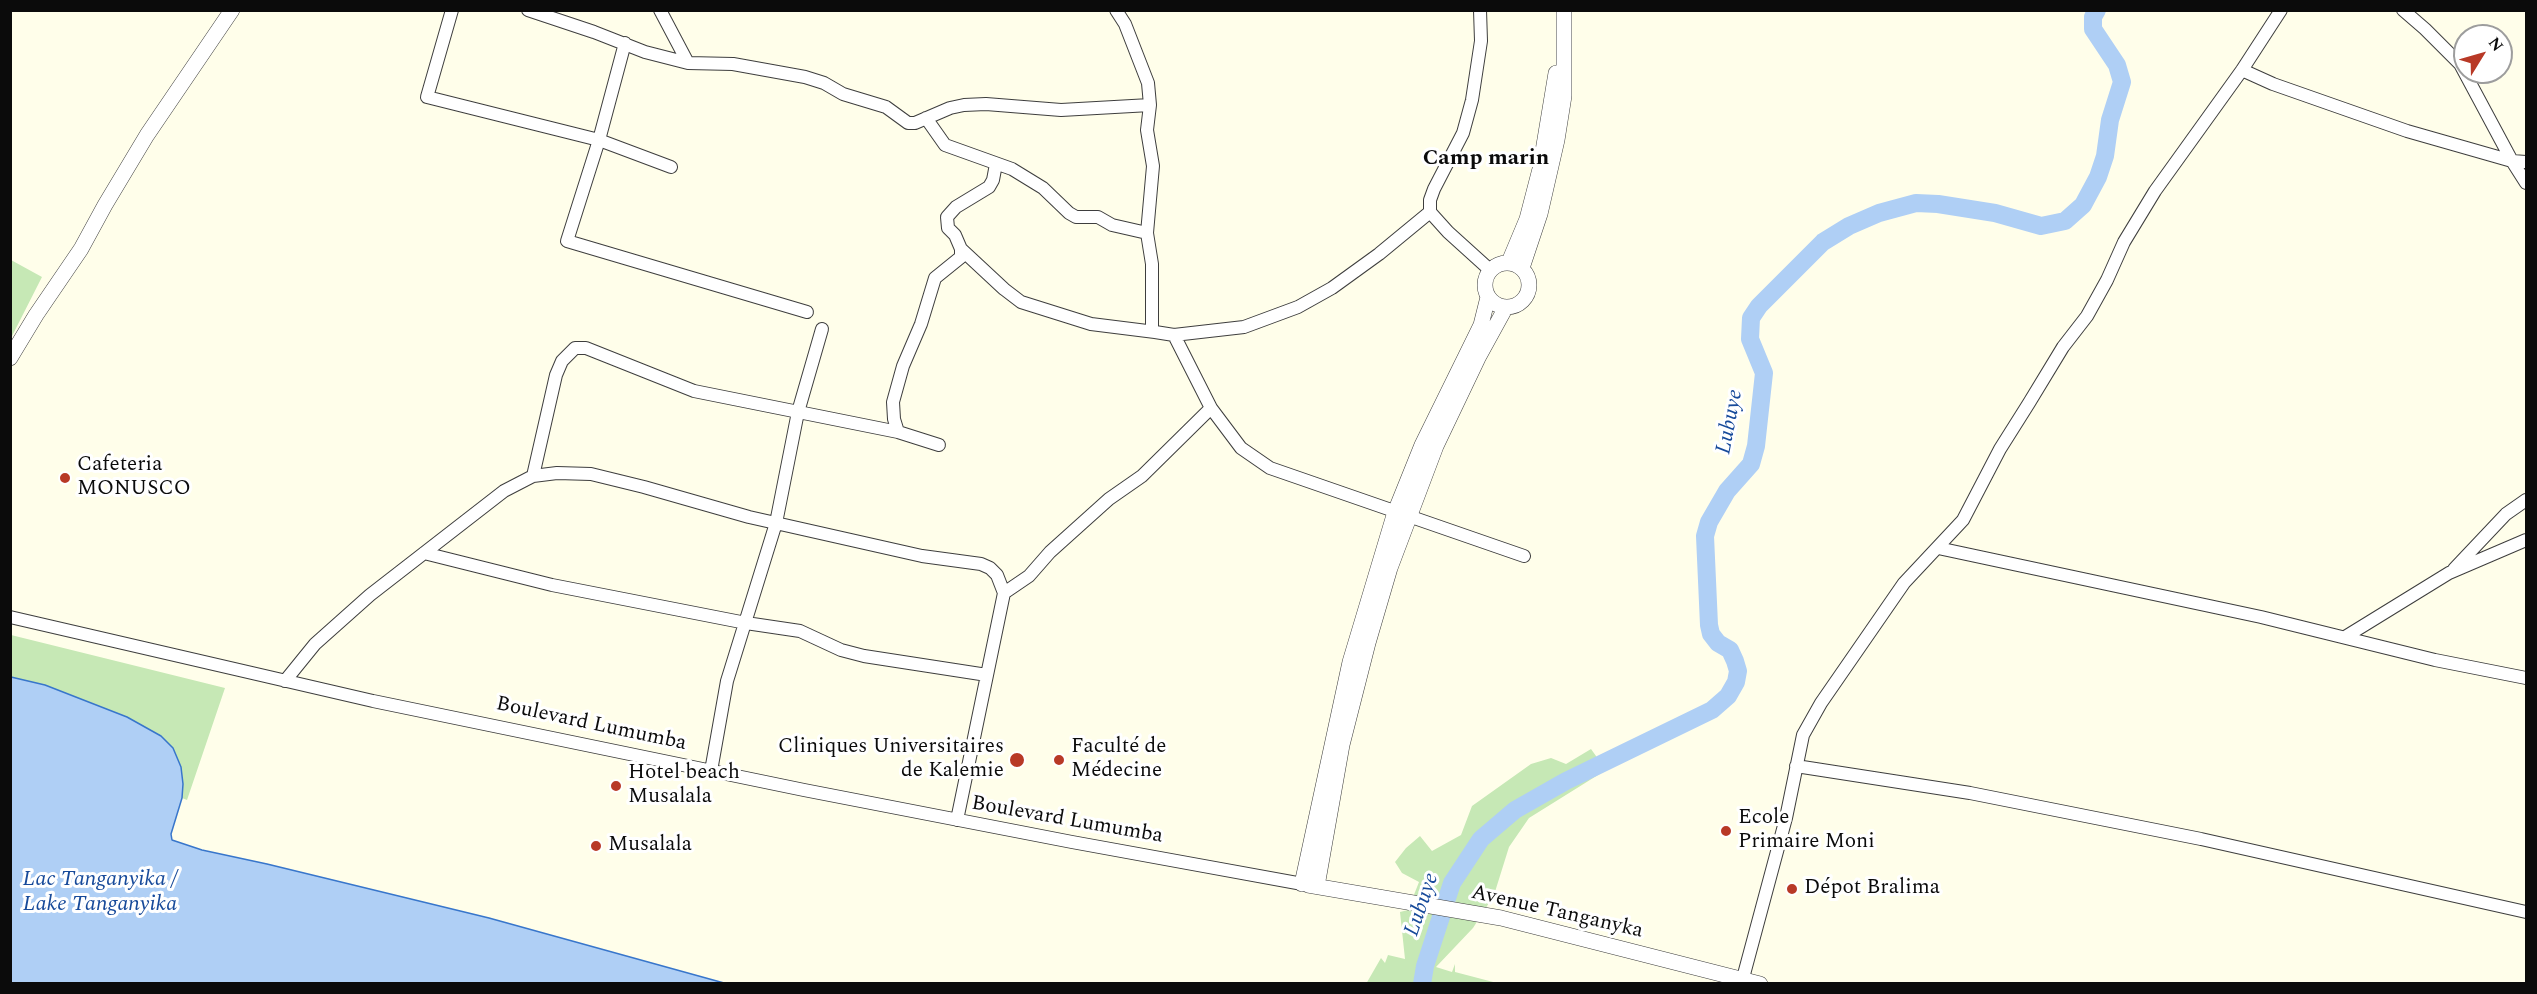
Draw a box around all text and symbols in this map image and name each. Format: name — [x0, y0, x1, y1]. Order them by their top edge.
north arrow — [2453, 24, 2513, 84]
text: N — [2482, 32, 2509, 57]
district label: Camp marin — [1423, 147, 1549, 173]
water label: Lubuye — [1712, 387, 1750, 457]
place label: Cafeteria MONUSCO — [77, 453, 191, 503]
marker: Cafeteria MONUSCO — [58, 471, 72, 485]
street label: Boulevard Lumumba — [493, 693, 689, 757]
place label: Cliniques Universitaires de Kalemie — [778, 735, 1004, 785]
place label: Faculté de Médecine — [1071, 735, 1167, 785]
marker: Cliniques Universitaires de Kalemie — [1008, 751, 1026, 769]
marker: Faculté de Médecine — [1052, 753, 1066, 767]
place label: Hotel beach Musalala — [628, 761, 740, 811]
marker: Hotel beach Musalala — [609, 779, 623, 793]
street label: Boulevard Lumumba — [969, 792, 1165, 850]
place label: Ecole Primaire Moni — [1738, 806, 1875, 856]
marker: Ecole Primaire Moni — [1719, 824, 1733, 838]
place label: Musalala — [608, 833, 692, 859]
marker: Musalala — [589, 839, 603, 853]
water label: Lac Tanganyika / Lake Tanganyika — [23, 868, 177, 920]
water label: Lubuye — [1400, 870, 1446, 940]
place label: Dépot Bralima — [1804, 876, 1940, 902]
street label: Avenue Tanganyka — [1469, 881, 1645, 945]
marker: Dépot Bralima — [1785, 882, 1799, 896]

